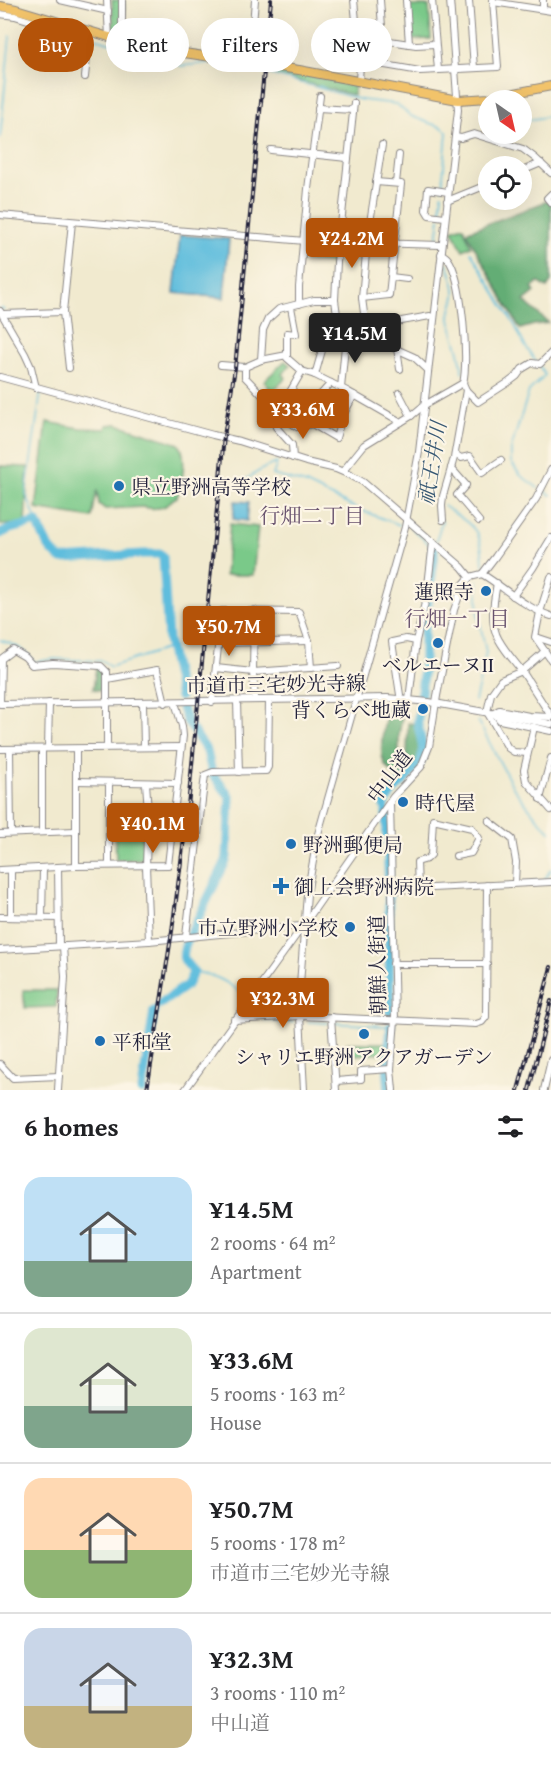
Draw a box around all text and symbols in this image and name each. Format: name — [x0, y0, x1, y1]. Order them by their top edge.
chip: Buy — [18, 18, 94, 72]
chip: Rent — [106, 18, 189, 72]
chip: Filters — [201, 18, 299, 72]
chip: New — [311, 18, 392, 72]
north arrow — [478, 90, 532, 144]
map controls — [478, 90, 532, 210]
button: locate — [478, 156, 532, 210]
pin: ¥24.2M — [303, 218, 401, 269]
text: ¥24.2M — [320, 223, 384, 252]
pin: ¥14.5M — [306, 313, 404, 364]
text: ¥14.5M — [323, 318, 387, 347]
pin: ¥33.6M — [254, 389, 352, 440]
text: ¥33.6M — [271, 394, 335, 423]
water label: 祇王井川 — [410, 417, 454, 507]
place label: 県立野洲高等学校 — [131, 472, 291, 501]
marker: 県立野洲高等学校 — [112, 479, 126, 493]
district label: 行畑二丁目 — [260, 500, 365, 531]
place label: 蓮照寺 — [414, 577, 474, 606]
marker: 蓮照寺 — [479, 584, 493, 598]
district label: 行畑一丁目 — [405, 603, 510, 634]
pin: ¥50.7M — [180, 606, 278, 657]
text: ¥50.7M — [197, 611, 261, 640]
marker: ベルエーヌⅡ — [431, 636, 445, 650]
place label: ベルエーヌⅡ — [382, 650, 494, 679]
street label: 市道市三宅妙光寺線 — [186, 668, 366, 700]
place label: 背くらべ地蔵 — [291, 695, 411, 724]
marker: 背くらべ地蔵 — [416, 702, 430, 716]
street label: 中山道 — [359, 743, 419, 809]
place label: 時代屋 — [415, 788, 475, 817]
marker: 時代屋 — [396, 795, 410, 809]
pin: ¥40.1M — [104, 803, 202, 854]
text: ¥40.1M — [121, 808, 185, 837]
place label: 野洲郵便局 — [303, 830, 403, 859]
marker: 野洲郵便局 — [284, 837, 298, 851]
place label: 御上会野洲病院 — [294, 872, 434, 901]
marker: 御上会野洲病院 — [272, 877, 290, 895]
place label: 市立野洲小学校 — [198, 913, 338, 942]
street label: 朝鮮人街道 — [362, 915, 392, 1015]
marker: 市立野洲小学校 — [343, 920, 357, 934]
pin: ¥32.3M — [234, 978, 332, 1029]
text: ¥32.3M — [251, 983, 315, 1012]
place label: 平和堂 — [112, 1027, 172, 1056]
marker: シャリエ野洲アクアガーデン — [357, 1027, 371, 1041]
marker: 平和堂 — [93, 1034, 107, 1048]
place label: シャリエ野洲アクアガーデン — [235, 1042, 493, 1071]
text: 6 homes — [24, 1107, 119, 1146]
icon: filters — [494, 1110, 527, 1143]
text: ¥14.5M — [210, 1189, 294, 1228]
icon: home — [72, 1201, 144, 1273]
text: 2 rooms · 64 m² — [210, 1228, 336, 1257]
text: Apartment — [210, 1257, 302, 1286]
text: ¥33.6M — [210, 1340, 294, 1379]
icon: home — [72, 1352, 144, 1424]
text: 5 rooms · 163 m² — [210, 1379, 345, 1408]
text: House — [210, 1408, 262, 1437]
text: ¥50.7M — [210, 1489, 294, 1528]
icon: home — [72, 1502, 144, 1574]
text: 5 rooms · 178 m² — [210, 1528, 345, 1557]
text: 市道市三宅妙光寺線 — [210, 1558, 390, 1587]
text: ¥32.3M — [210, 1639, 294, 1678]
icon: home — [72, 1652, 144, 1724]
text: 3 rooms · 110 m² — [210, 1678, 345, 1707]
text: 中山道 — [210, 1708, 270, 1737]

